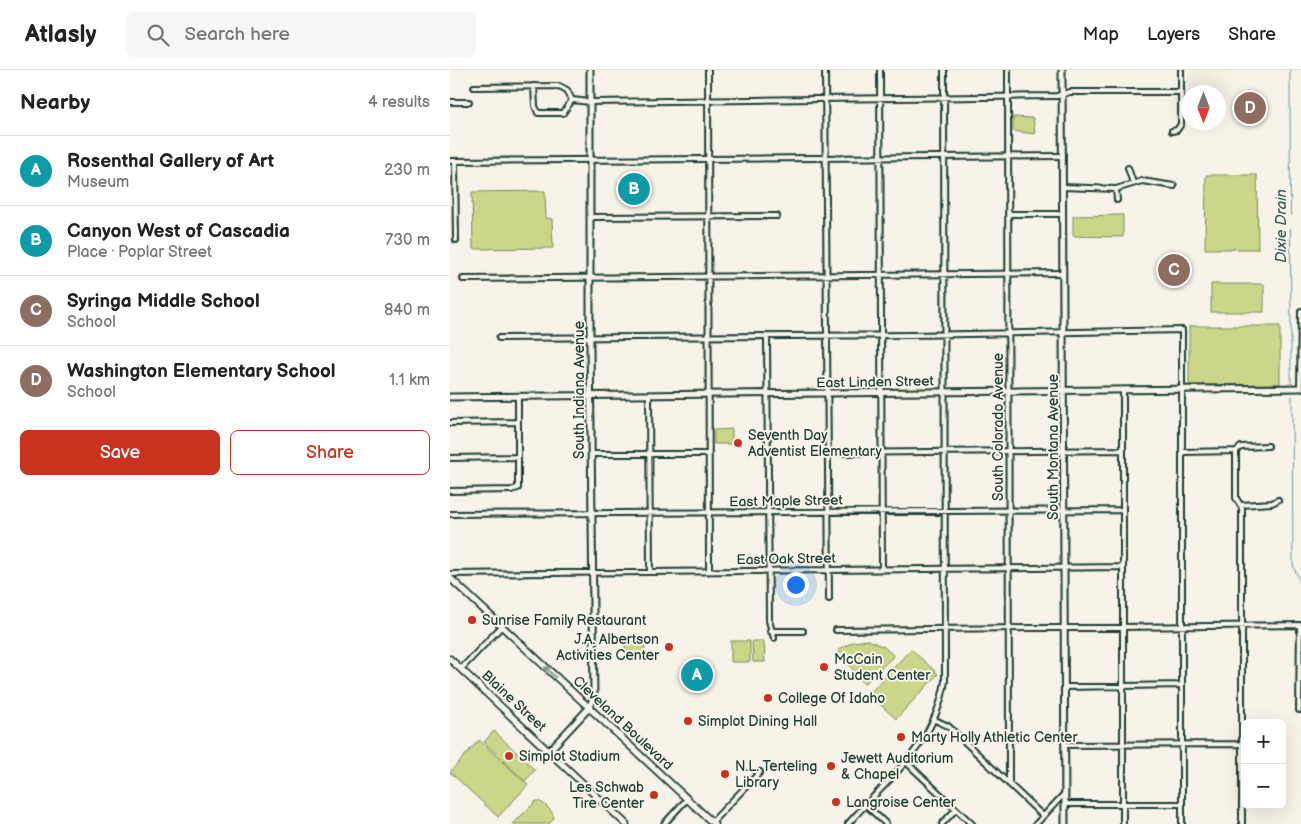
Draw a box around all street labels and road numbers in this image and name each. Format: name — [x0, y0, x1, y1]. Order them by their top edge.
street label: South Indiana Avenue — [571, 321, 588, 459]
street label: South Colorado Avenue — [990, 353, 1007, 501]
street label: East Linden Street — [816, 372, 935, 392]
street label: South Montana Avenue — [1045, 374, 1062, 520]
street label: East Maple Street — [729, 491, 844, 510]
street label: East Oak Street — [736, 550, 837, 568]
street label: Blaine Street — [478, 667, 550, 736]
street label: Cleveland Boulevard — [569, 672, 677, 774]

